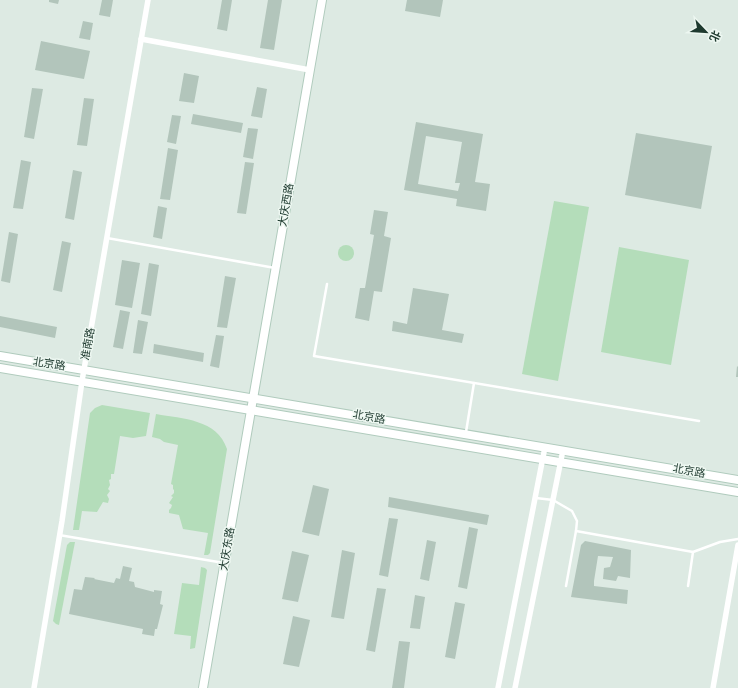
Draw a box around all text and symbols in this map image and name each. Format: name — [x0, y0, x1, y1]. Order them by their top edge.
north arrow — [686, 12, 726, 52]
text: 北 — [706, 28, 723, 44]
street label: 大庆西路 — [276, 182, 296, 228]
street label: 准南路 — [79, 327, 97, 361]
street label: 北京路 — [32, 355, 66, 373]
street label: 北京路 — [352, 408, 386, 426]
street label: 北京路 — [672, 462, 706, 480]
street label: 大庆东路 — [217, 526, 237, 572]

